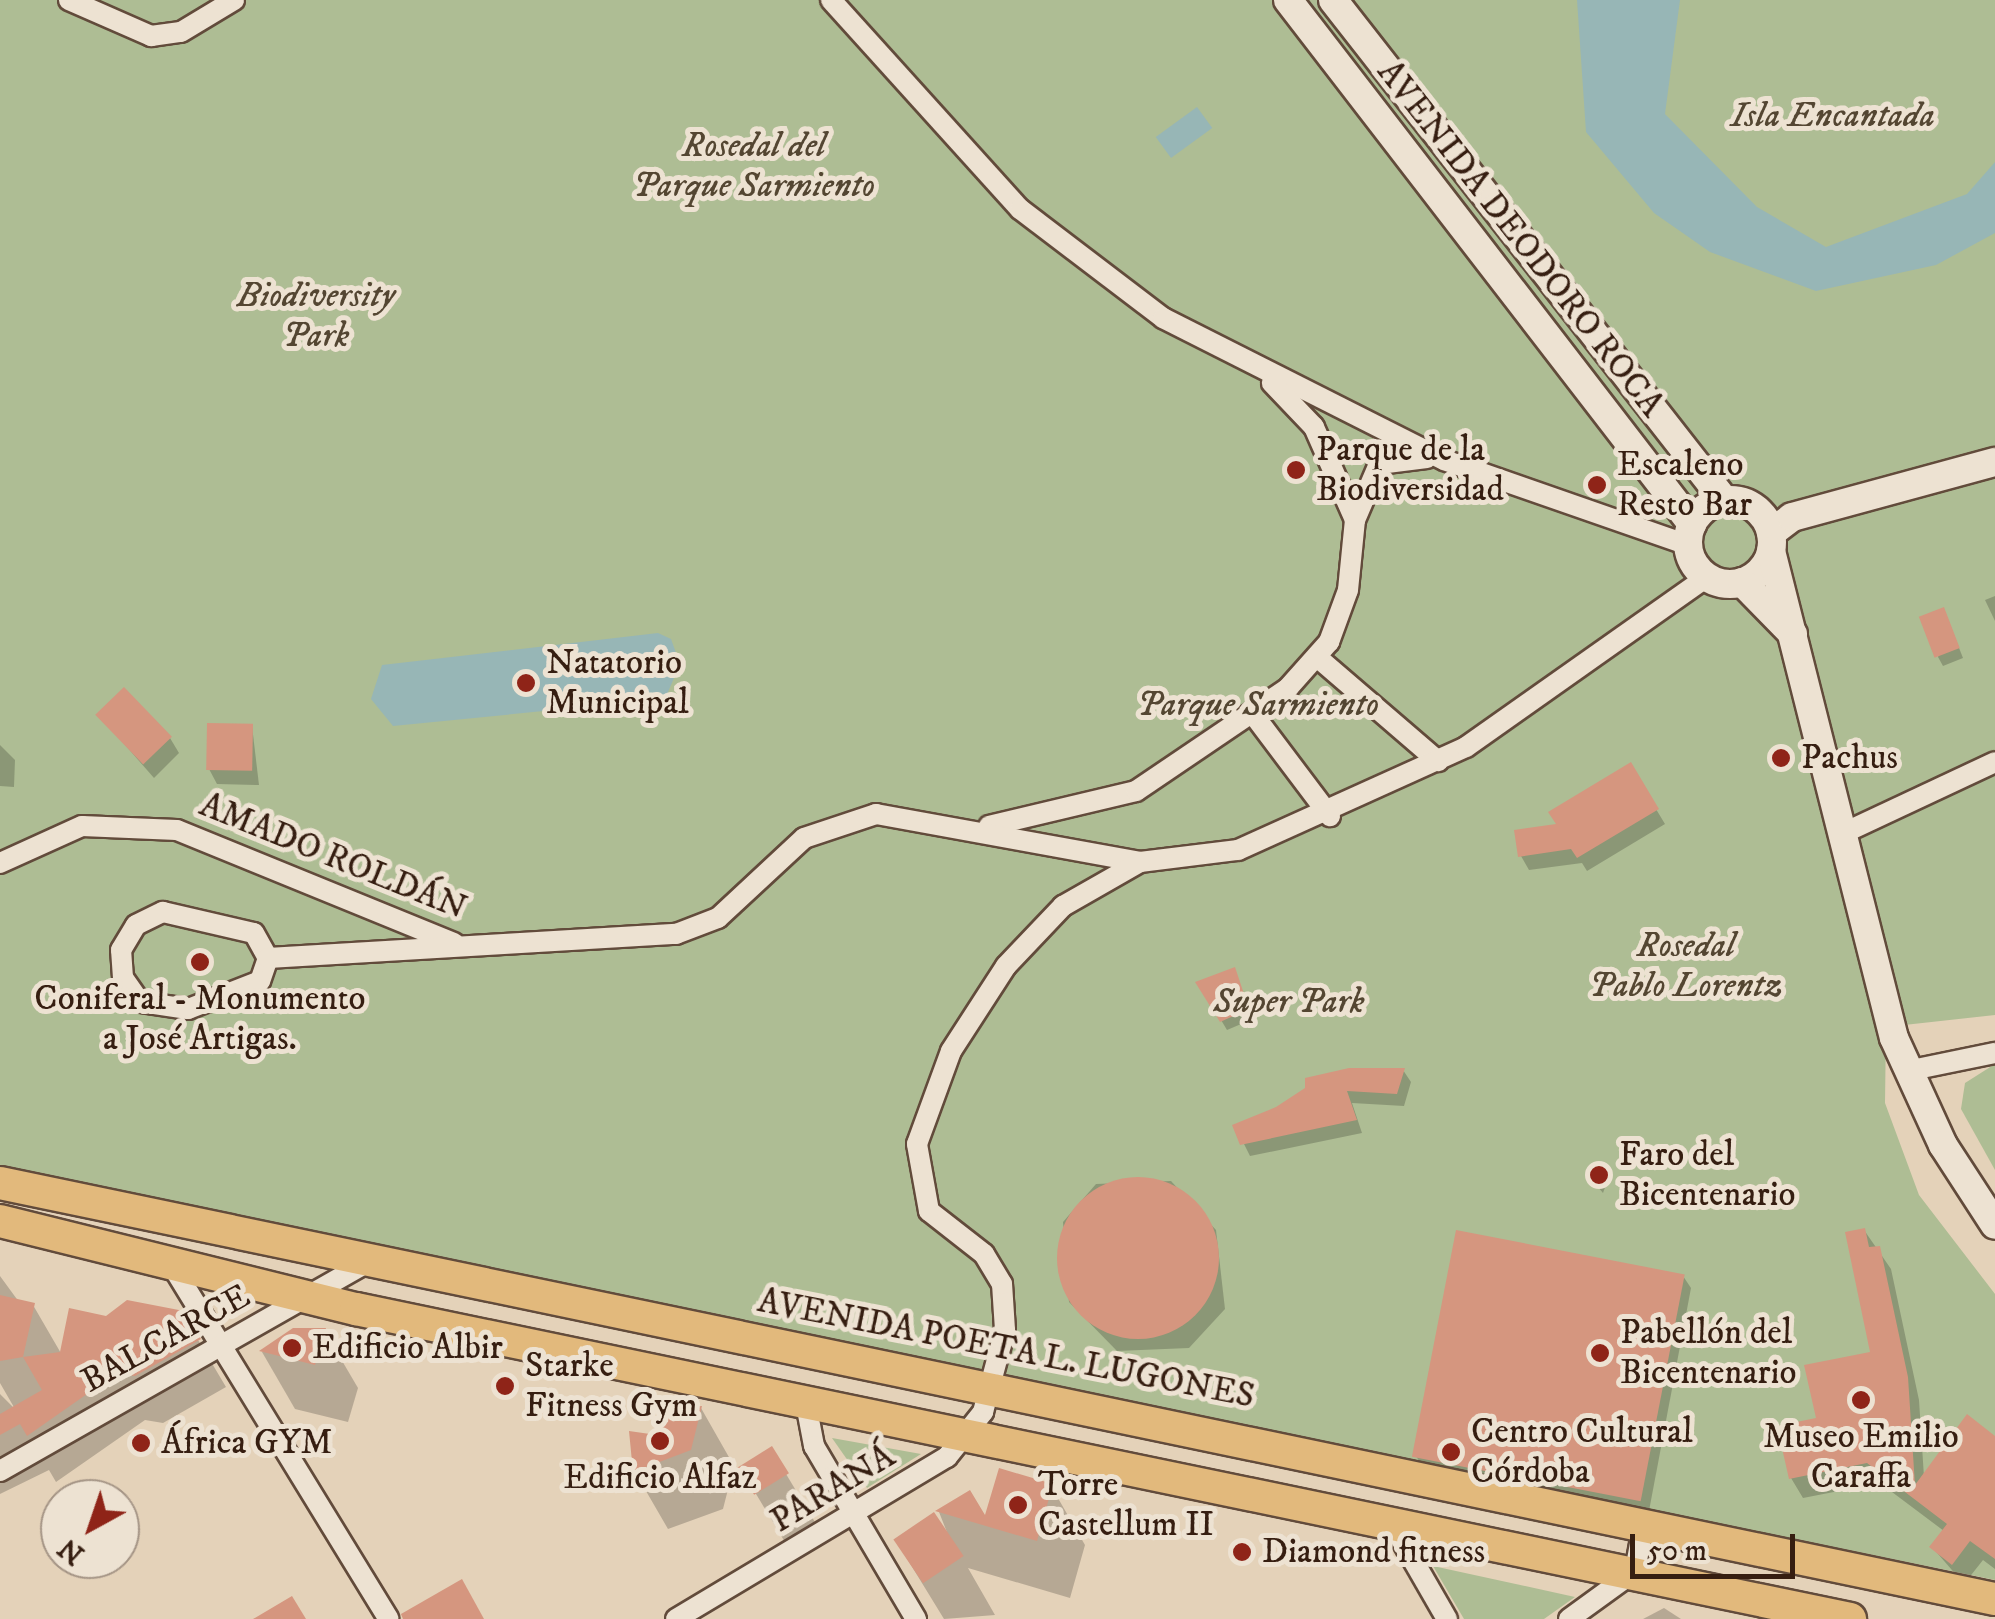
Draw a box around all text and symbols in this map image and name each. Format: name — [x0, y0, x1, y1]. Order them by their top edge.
street label: AVENIDA DEODORO ROCA — [1368, 52, 1672, 426]
park label: Isla Encantada — [1731, 95, 1935, 137]
park label: Rosedal del Parque Sarmiento — [633, 125, 875, 207]
park label: Biodiversity Park — [237, 275, 395, 357]
place label: Parque de la Biodiversidad — [1316, 429, 1504, 511]
place label: Escaleno Resto Bar — [1617, 444, 1752, 526]
marker: Parque de la Biodiversidad — [1285, 459, 1307, 481]
marker: Escaleno Resto Bar — [1586, 474, 1608, 496]
place label: Natatorio Municipal — [546, 642, 689, 724]
marker: Natatorio Municipal — [515, 672, 537, 694]
park label: Parque Sarmiento — [1137, 684, 1379, 726]
place label: Pachus — [1801, 737, 1898, 779]
marker: Pachus — [1770, 747, 1792, 769]
street label: AMADO ROLDÁN — [193, 784, 473, 930]
park label: Rosedal Pablo Lorentz — [1589, 925, 1783, 1007]
marker: Coniferal - Monumento a José Artigas. — [189, 951, 211, 973]
place label: Coniferal - Monumento a José Artigas. — [34, 978, 366, 1060]
park label: Super Park — [1213, 981, 1365, 1023]
place label: Faro del Bicentenario — [1619, 1134, 1796, 1216]
marker: Faro del Bicentenario — [1588, 1164, 1610, 1186]
street label: BALCARCE — [74, 1275, 258, 1403]
street label: AVENIDA POETA L. LUGONES — [754, 1280, 1258, 1418]
place label: Pabellón del Bicentenario — [1620, 1312, 1797, 1394]
place label: Edificio Albir — [312, 1327, 503, 1369]
marker: Edificio Albir — [281, 1337, 303, 1359]
marker: Pabellón del Bicentenario — [1589, 1342, 1611, 1364]
place label: Starke Fitness Gym — [525, 1345, 697, 1427]
marker: Starke Fitness Gym — [494, 1375, 516, 1397]
marker: Museo Emilio Caraffa — [1850, 1389, 1872, 1411]
place label: Centro Cultural Córdoba — [1471, 1411, 1693, 1493]
place label: Museo Emilio Caraffa — [1763, 1416, 1959, 1498]
place label: África GYM — [161, 1422, 332, 1464]
marker: Edificio Alfaz — [649, 1430, 671, 1452]
marker: África GYM — [130, 1432, 152, 1454]
street label: PARANÁ — [763, 1436, 903, 1542]
marker: Centro Cultural Córdoba — [1440, 1441, 1462, 1463]
place label: Edificio Alfaz — [563, 1457, 757, 1499]
place label: Torre Castellum II — [1038, 1464, 1214, 1546]
north arrow — [40, 1479, 140, 1579]
marker: Torre Castellum II — [1007, 1494, 1029, 1516]
scale bar — [1635, 1514, 1800, 1576]
text: N — [52, 1530, 92, 1572]
place label: Diamond fitness — [1262, 1531, 1485, 1573]
text: 50 m — [1647, 1533, 1707, 1570]
marker: Diamond fitness — [1231, 1541, 1253, 1563]

